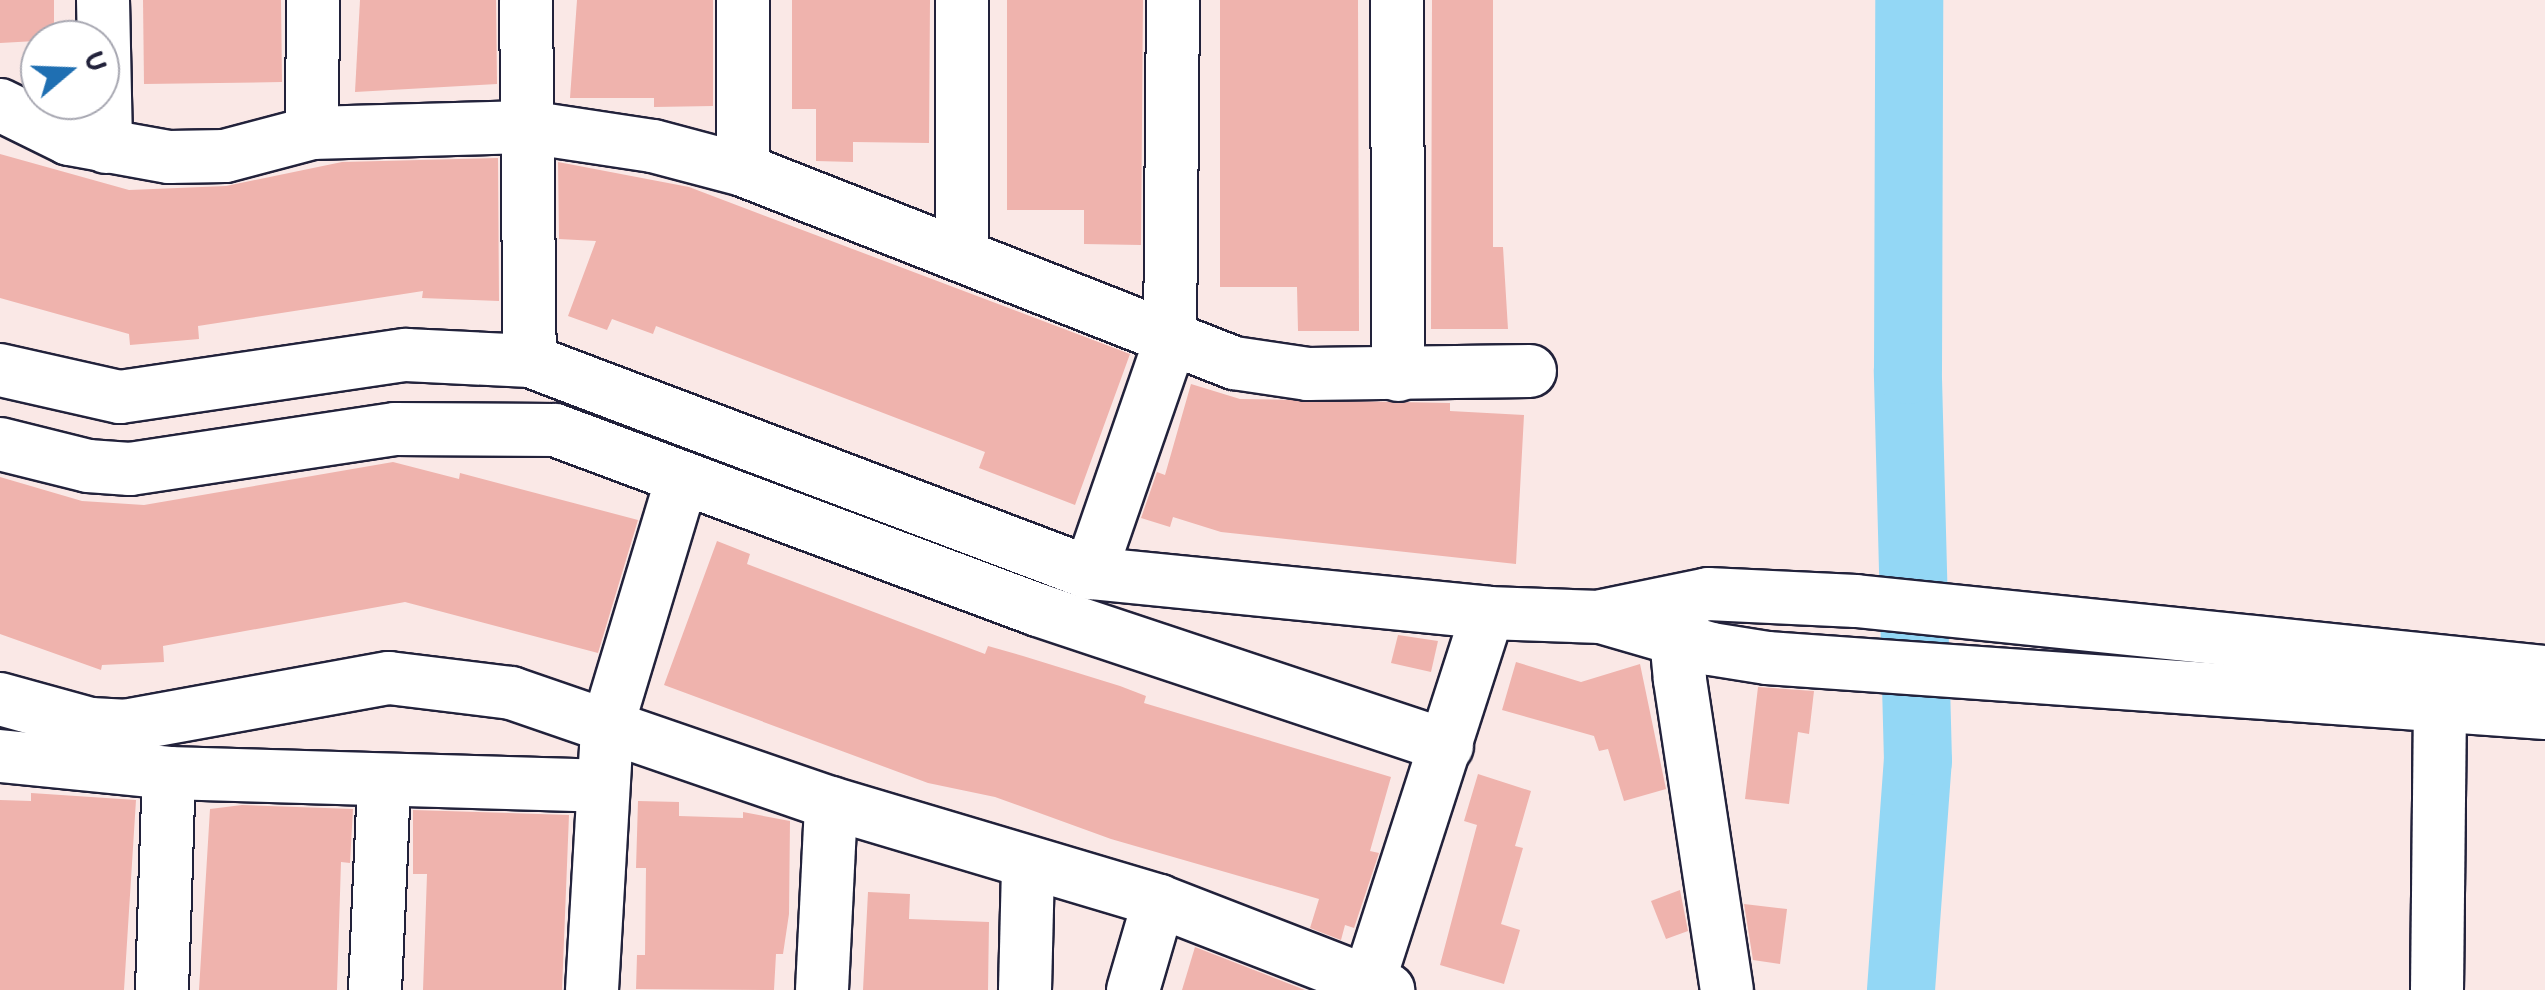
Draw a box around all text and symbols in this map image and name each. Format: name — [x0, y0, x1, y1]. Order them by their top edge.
north arrow — [20, 20, 120, 120]
text: U — [77, 47, 116, 75]

